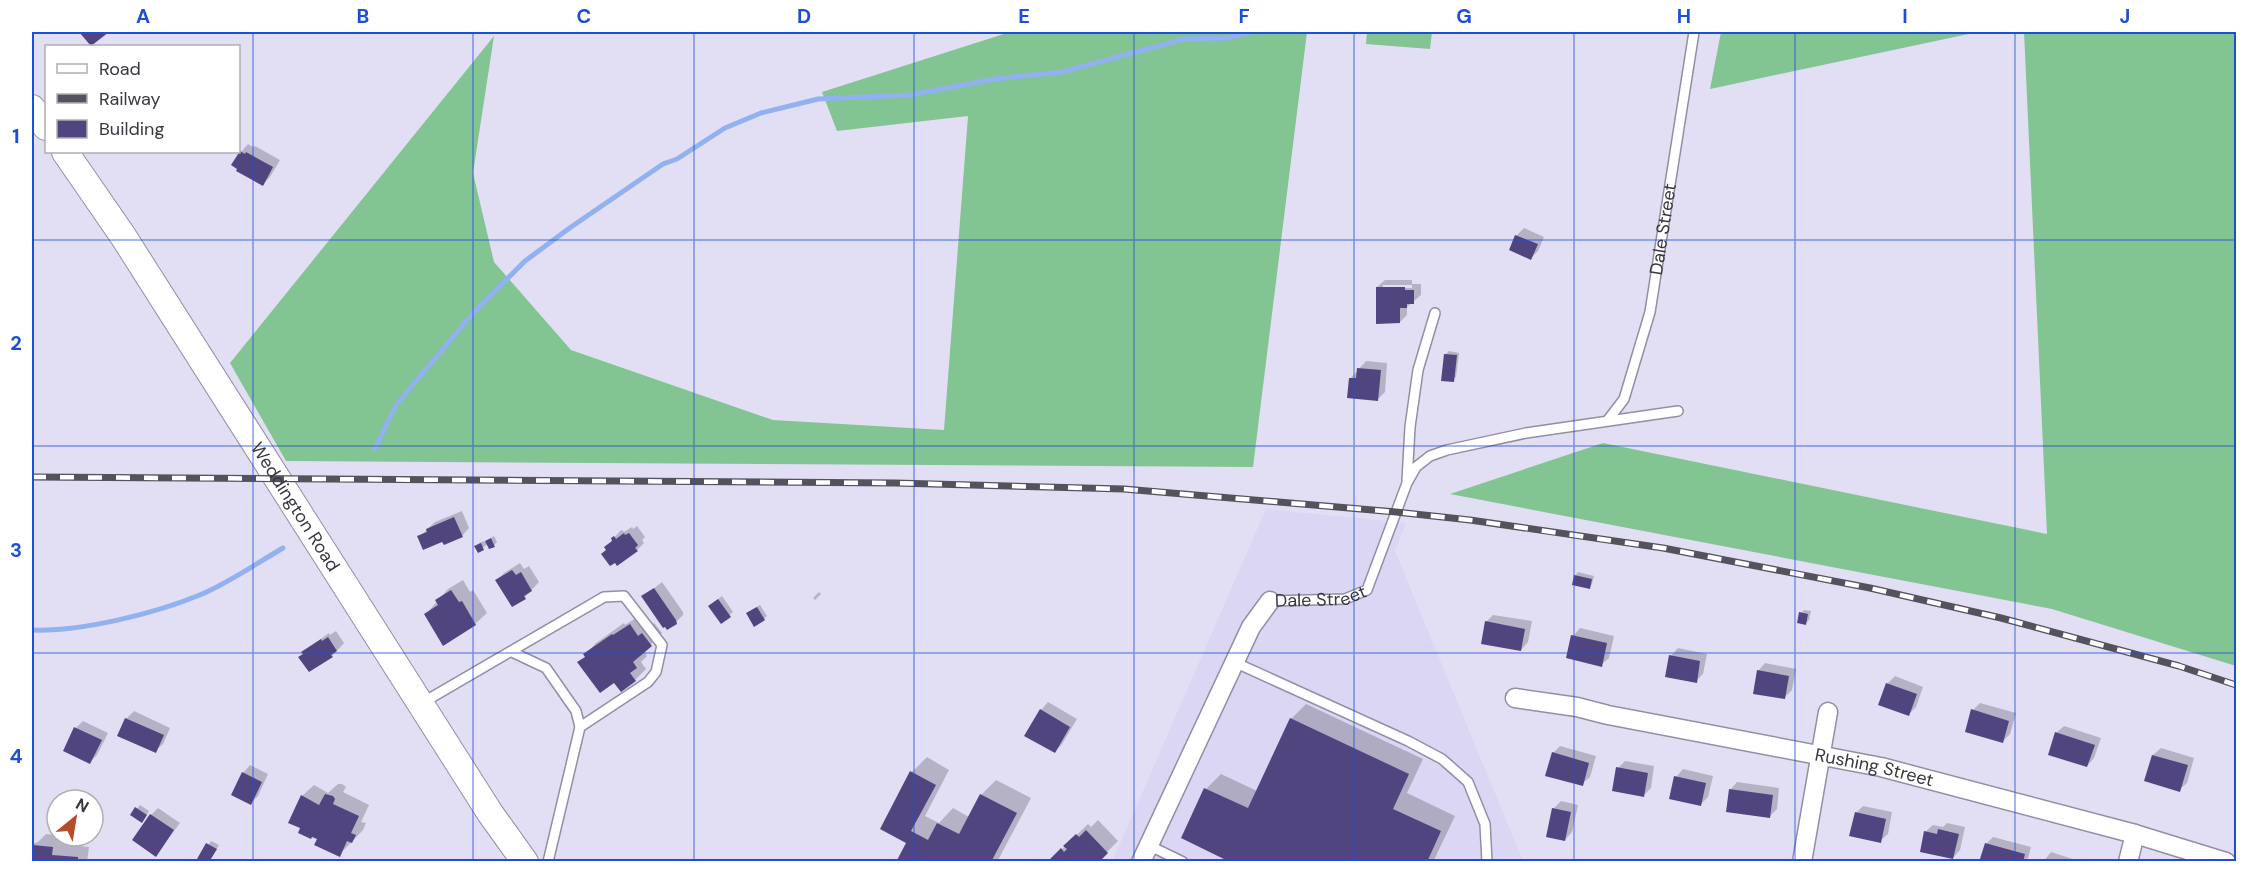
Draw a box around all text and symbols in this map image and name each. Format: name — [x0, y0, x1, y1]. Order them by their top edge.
text: A — [136, 3, 150, 29]
text: B — [357, 3, 369, 29]
text: C — [577, 3, 591, 29]
text: D — [797, 3, 811, 29]
text: E — [1018, 3, 1030, 29]
text: F — [1238, 3, 1250, 29]
text: G — [1456, 3, 1472, 29]
text: H — [1677, 3, 1691, 29]
text: I — [1902, 3, 1908, 29]
text: J — [2120, 3, 2130, 29]
legend — [45, 45, 240, 153]
text: Road — [99, 57, 141, 81]
text: Railway — [99, 87, 161, 111]
text: Building — [99, 117, 164, 141]
text: 1 — [12, 123, 20, 149]
street label: Dale Street — [1644, 182, 1682, 277]
text: 2 — [10, 330, 22, 356]
street label: Weddington Road — [245, 438, 345, 576]
text: 3 — [10, 537, 22, 563]
street label: Dale Street — [1275, 580, 1370, 613]
text: 4 — [10, 743, 23, 769]
street label: Rushing Street — [1813, 743, 1936, 792]
north arrow — [45, 788, 105, 848]
text: N — [72, 793, 93, 817]

